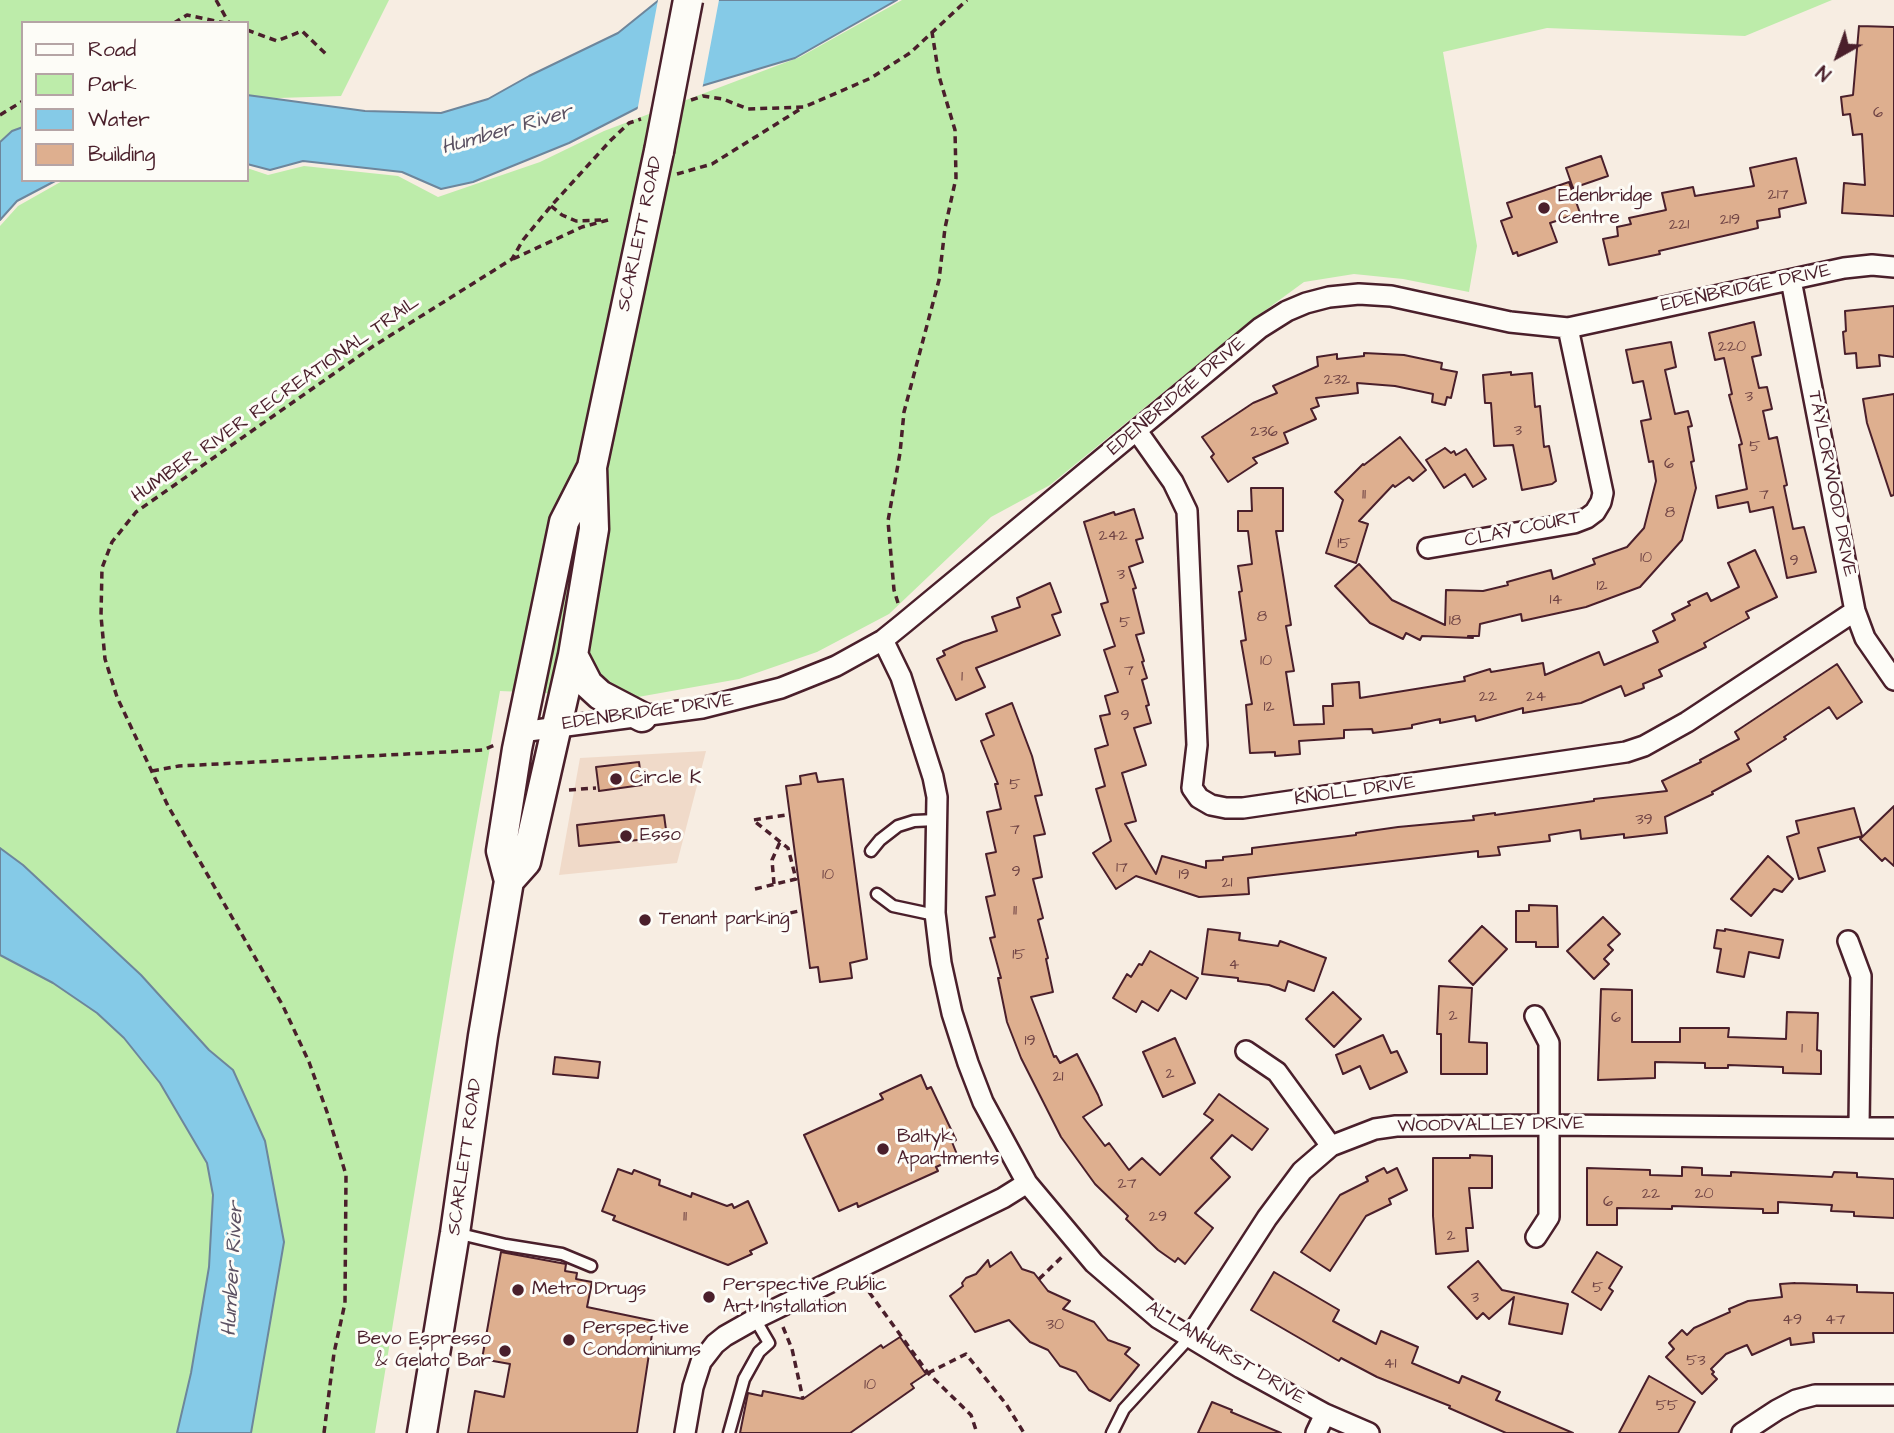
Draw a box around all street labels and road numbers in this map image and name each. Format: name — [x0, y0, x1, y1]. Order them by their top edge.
street label: SCARLETT ROAD — [613, 154, 669, 314]
street label: EDENBRIDGE DRIVE — [1659, 260, 1833, 318]
street label: HUMBER RIVER RECREATIONAL TRAIL — [128, 292, 424, 508]
street label: EDENBRIDGE DRIVE — [1103, 333, 1251, 461]
street label: TAYLORWOOD DRIVE — [1802, 389, 1860, 579]
street label: CLAY COURT — [1463, 507, 1583, 553]
street label: EDENBRIDGE DRIVE — [561, 690, 735, 736]
street label: KNOLL DRIVE — [1293, 772, 1417, 812]
street label: SCARLETT ROAD — [444, 1077, 488, 1237]
street label: WOODVALLEY DRIVE — [1397, 1113, 1585, 1139]
street label: ALLANHURST DRIVE — [1141, 1297, 1309, 1411]

